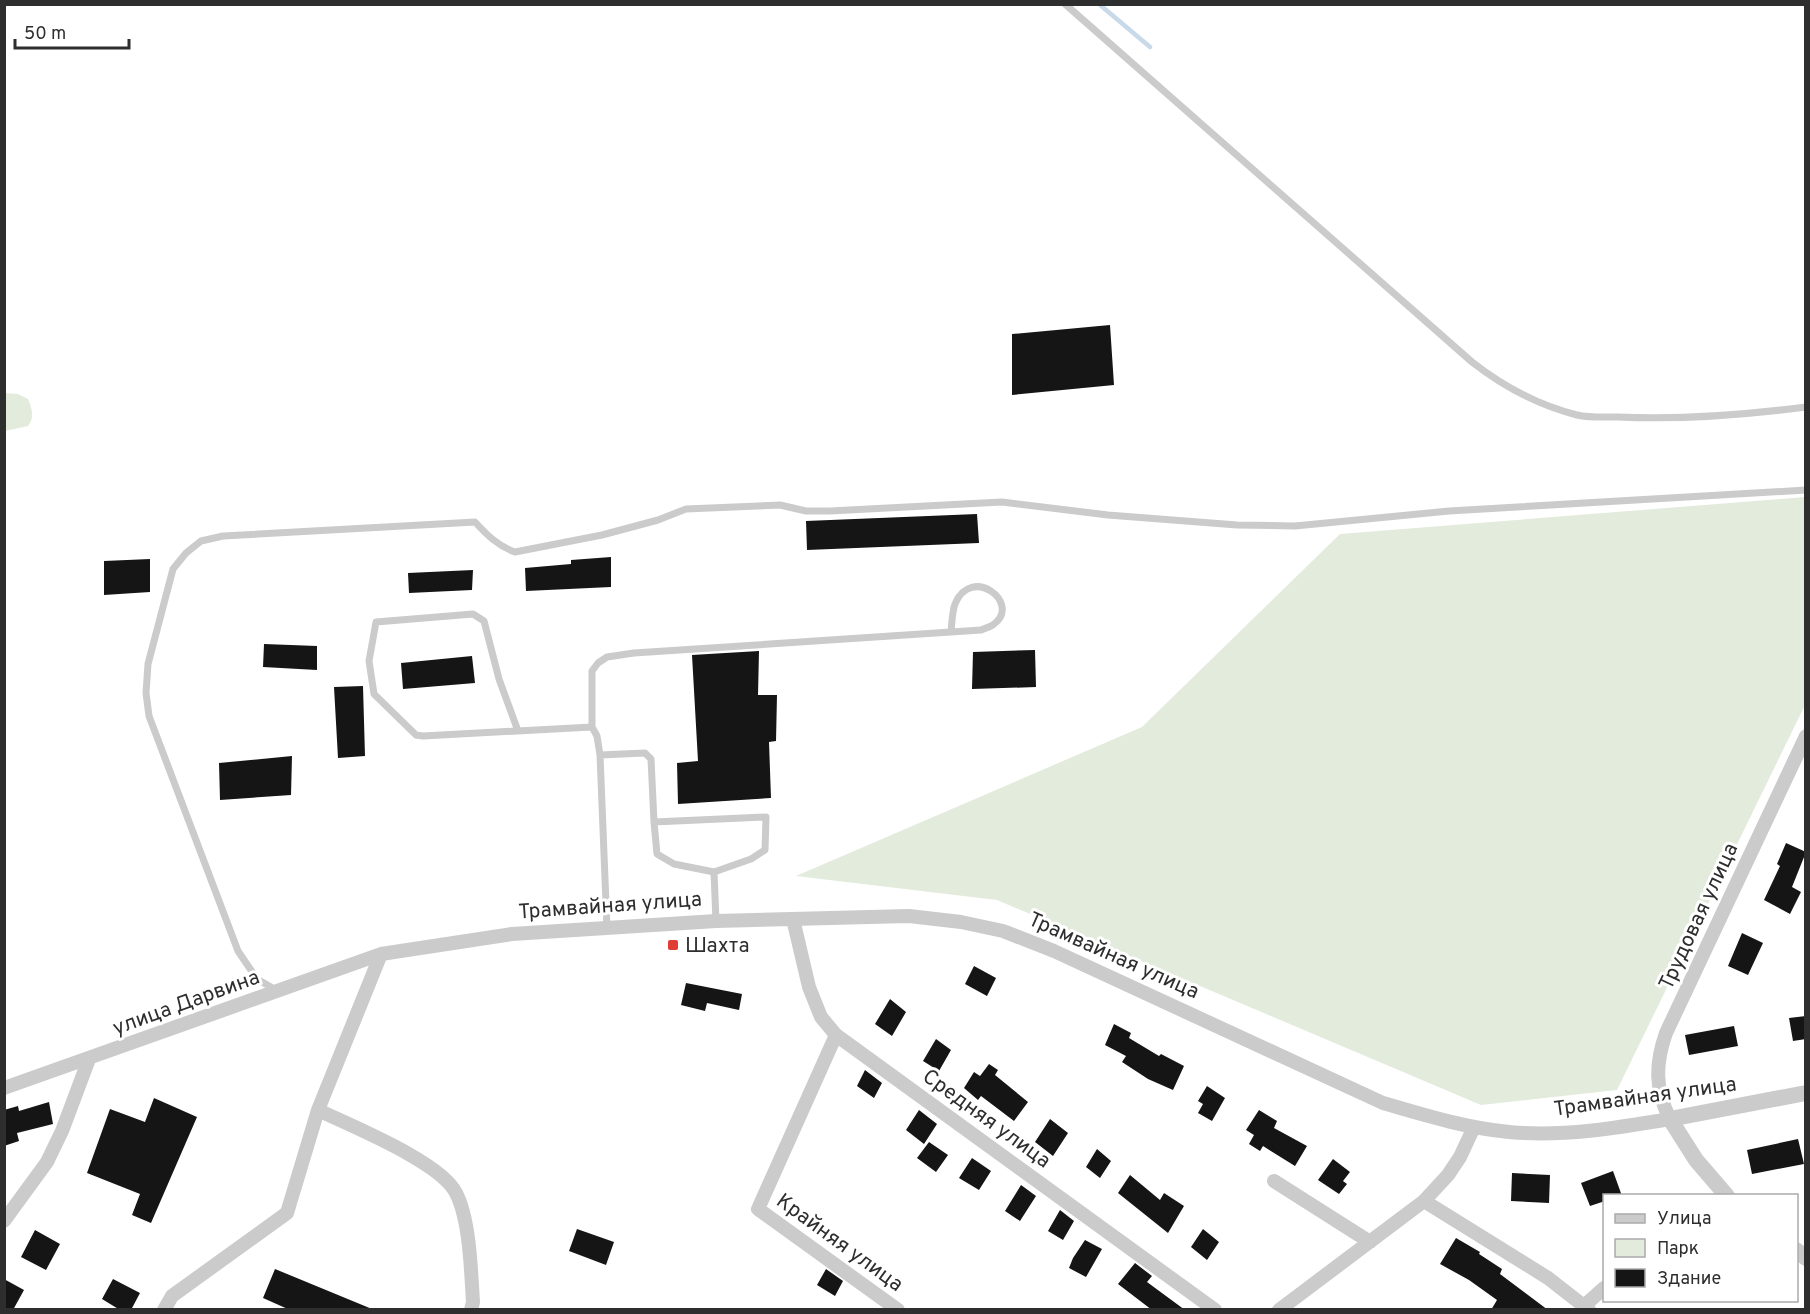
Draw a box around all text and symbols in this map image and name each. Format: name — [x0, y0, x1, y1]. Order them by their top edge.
scale bar — [15, 12, 129, 50]
text: 50 m — [24, 23, 66, 46]
street label: Трудовая улица — [1654, 839, 1745, 994]
street label: Трамвайная улица — [517, 887, 703, 926]
street label: Трамвайная улица — [1024, 907, 1203, 1006]
place label: Шахта — [685, 933, 749, 960]
marker: Шахта — [666, 938, 680, 952]
street label: улица Дарвина — [109, 964, 264, 1042]
street label: Средняя улица — [917, 1064, 1056, 1175]
street label: Трамвайная улица — [1552, 1071, 1738, 1124]
street label: Крайняя улица — [770, 1188, 908, 1298]
legend — [1603, 1194, 1798, 1302]
text: Улица — [1657, 1208, 1711, 1231]
text: Парк — [1657, 1238, 1699, 1261]
text: Здание — [1657, 1268, 1721, 1291]

